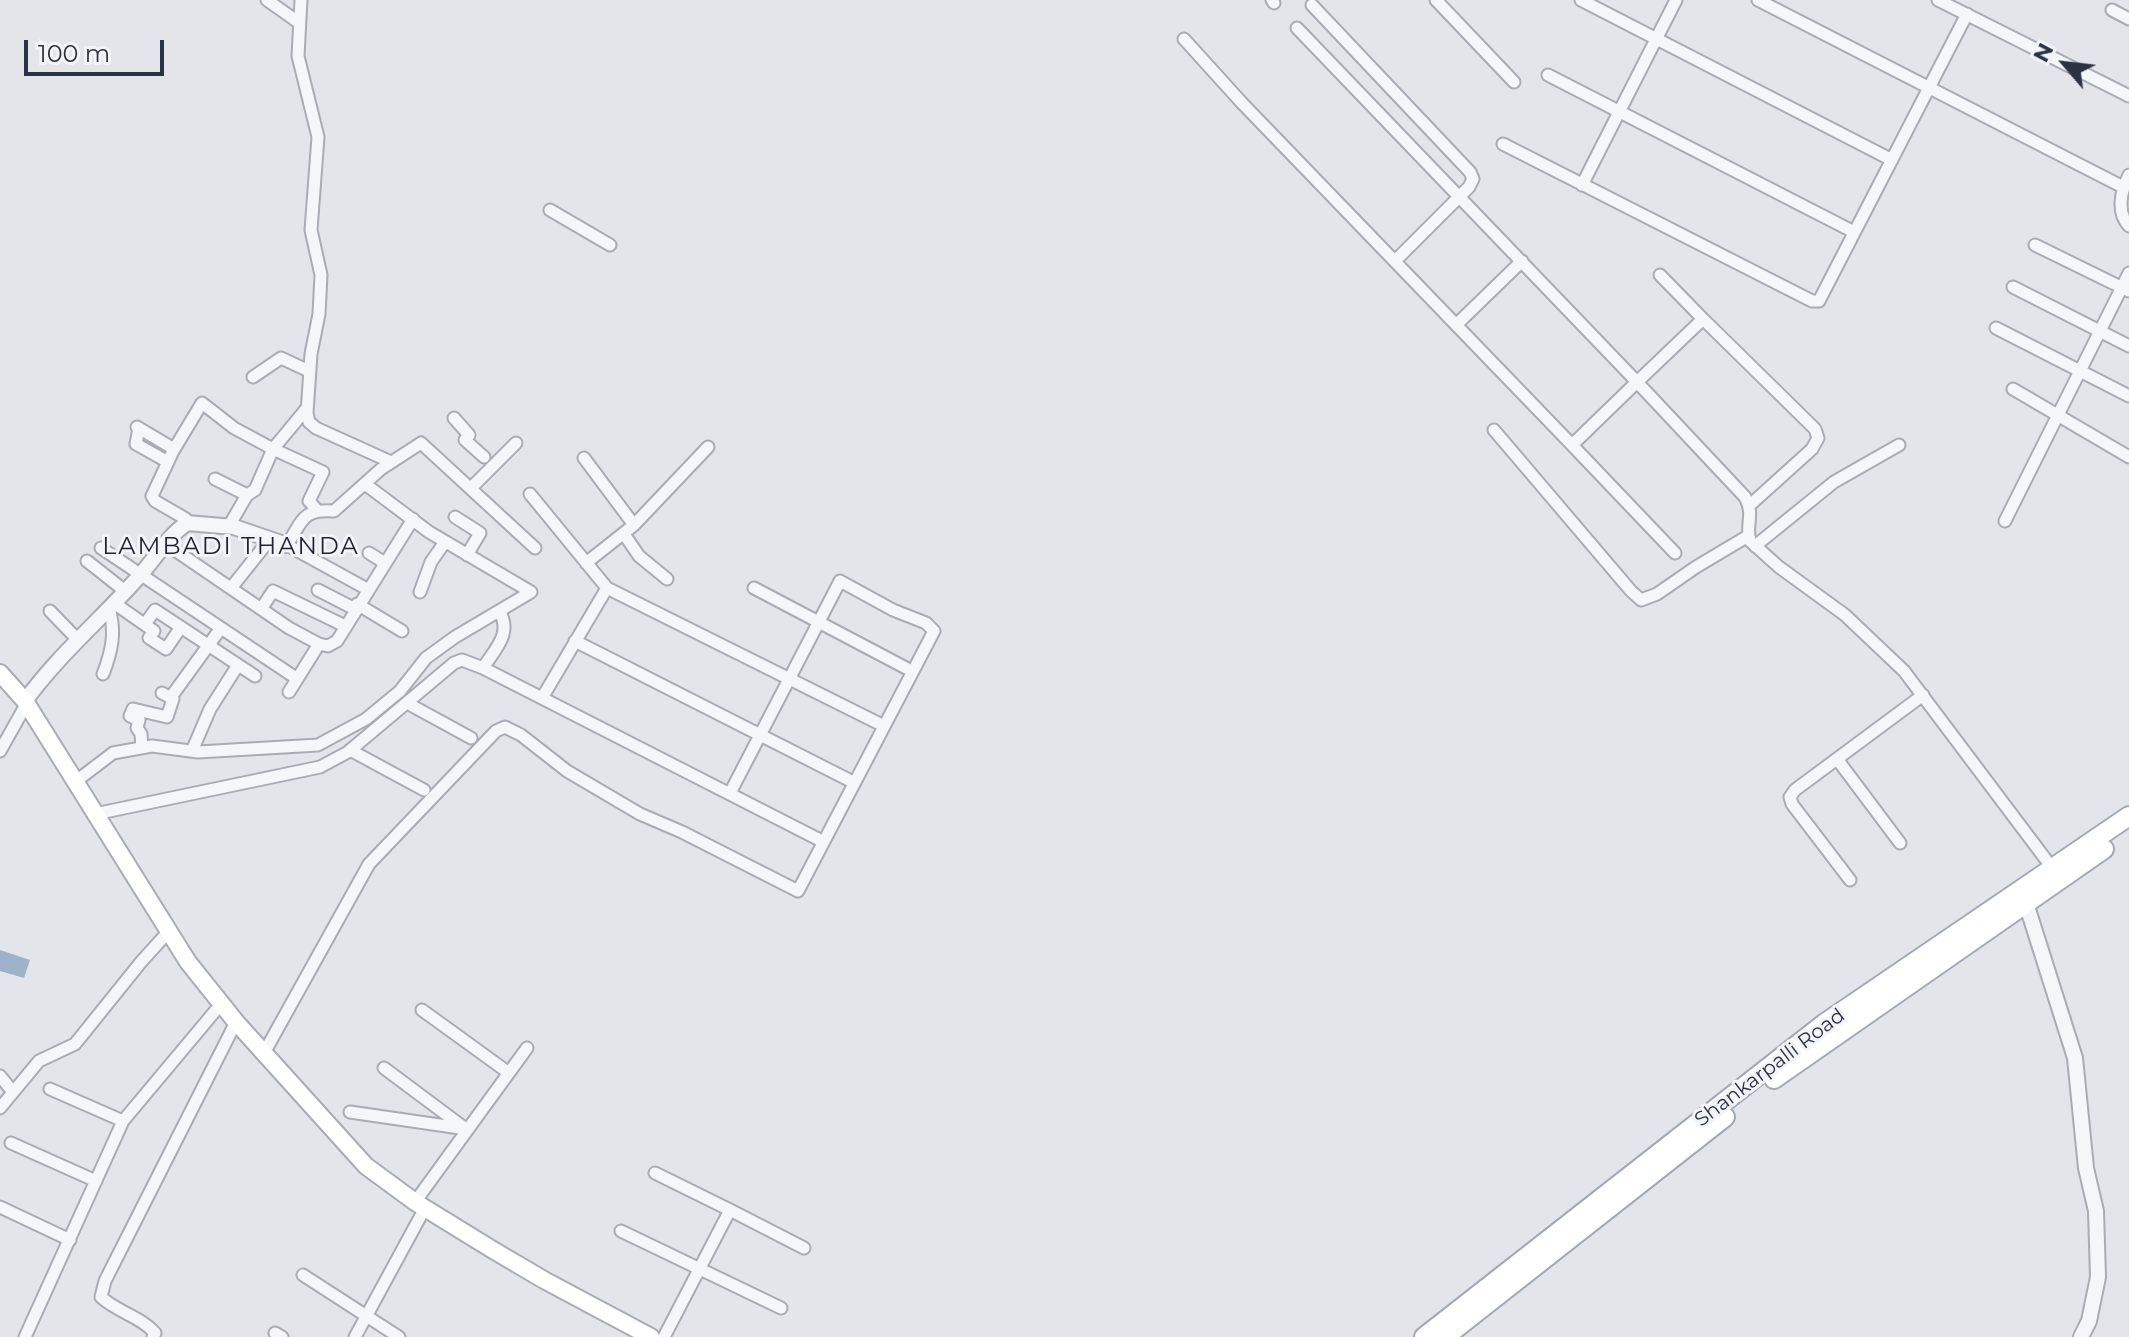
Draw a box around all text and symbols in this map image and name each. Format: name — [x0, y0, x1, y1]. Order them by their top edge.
scale bar — [28, 24, 168, 74]
north arrow — [2025, 24, 2105, 104]
text: N — [2027, 38, 2059, 67]
text: 100 m — [38, 39, 110, 68]
district label: LAMBADI THANDA — [102, 533, 360, 561]
street label: Shankarpalli Road — [1690, 1004, 1850, 1132]

